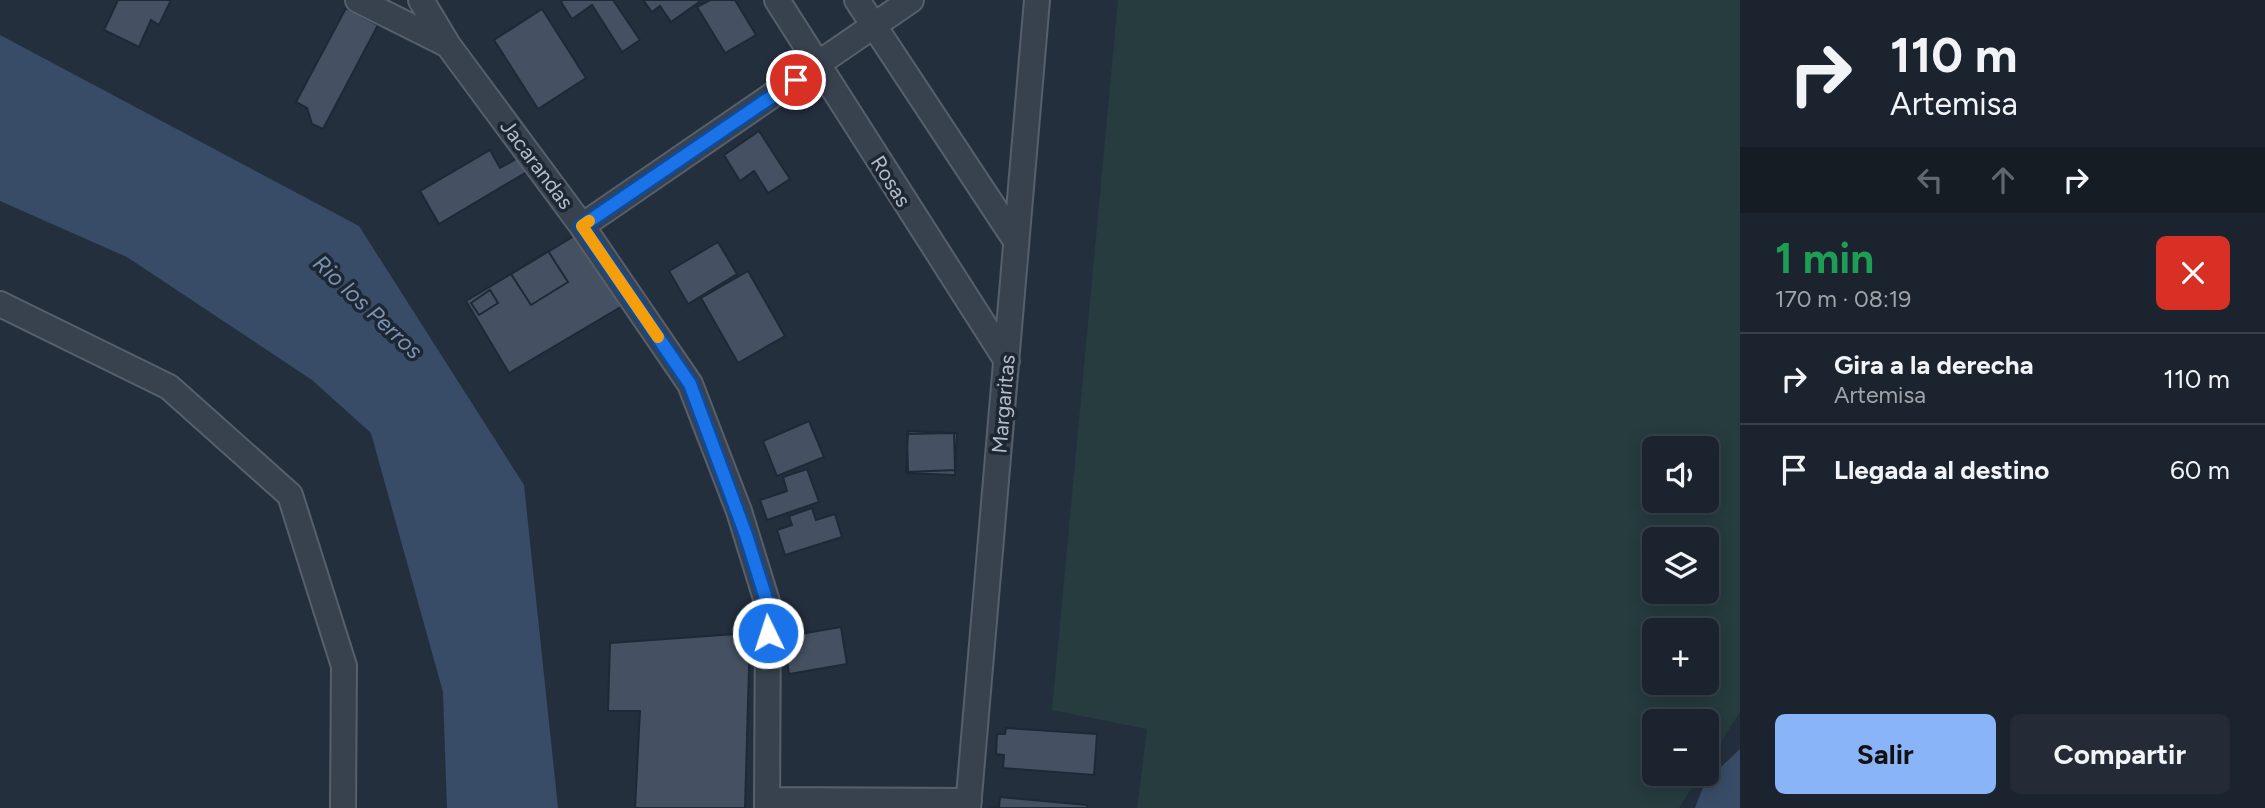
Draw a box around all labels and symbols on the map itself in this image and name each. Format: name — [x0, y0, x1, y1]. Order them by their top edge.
pin — [766, 50, 826, 110]
street label: Jacarandas — [495, 114, 579, 214]
street label: Rosas — [866, 151, 916, 211]
water label: Rio los Perros — [308, 249, 429, 365]
street label: Margaritas — [986, 354, 1020, 454]
position arrow — [731, 596, 805, 670]

